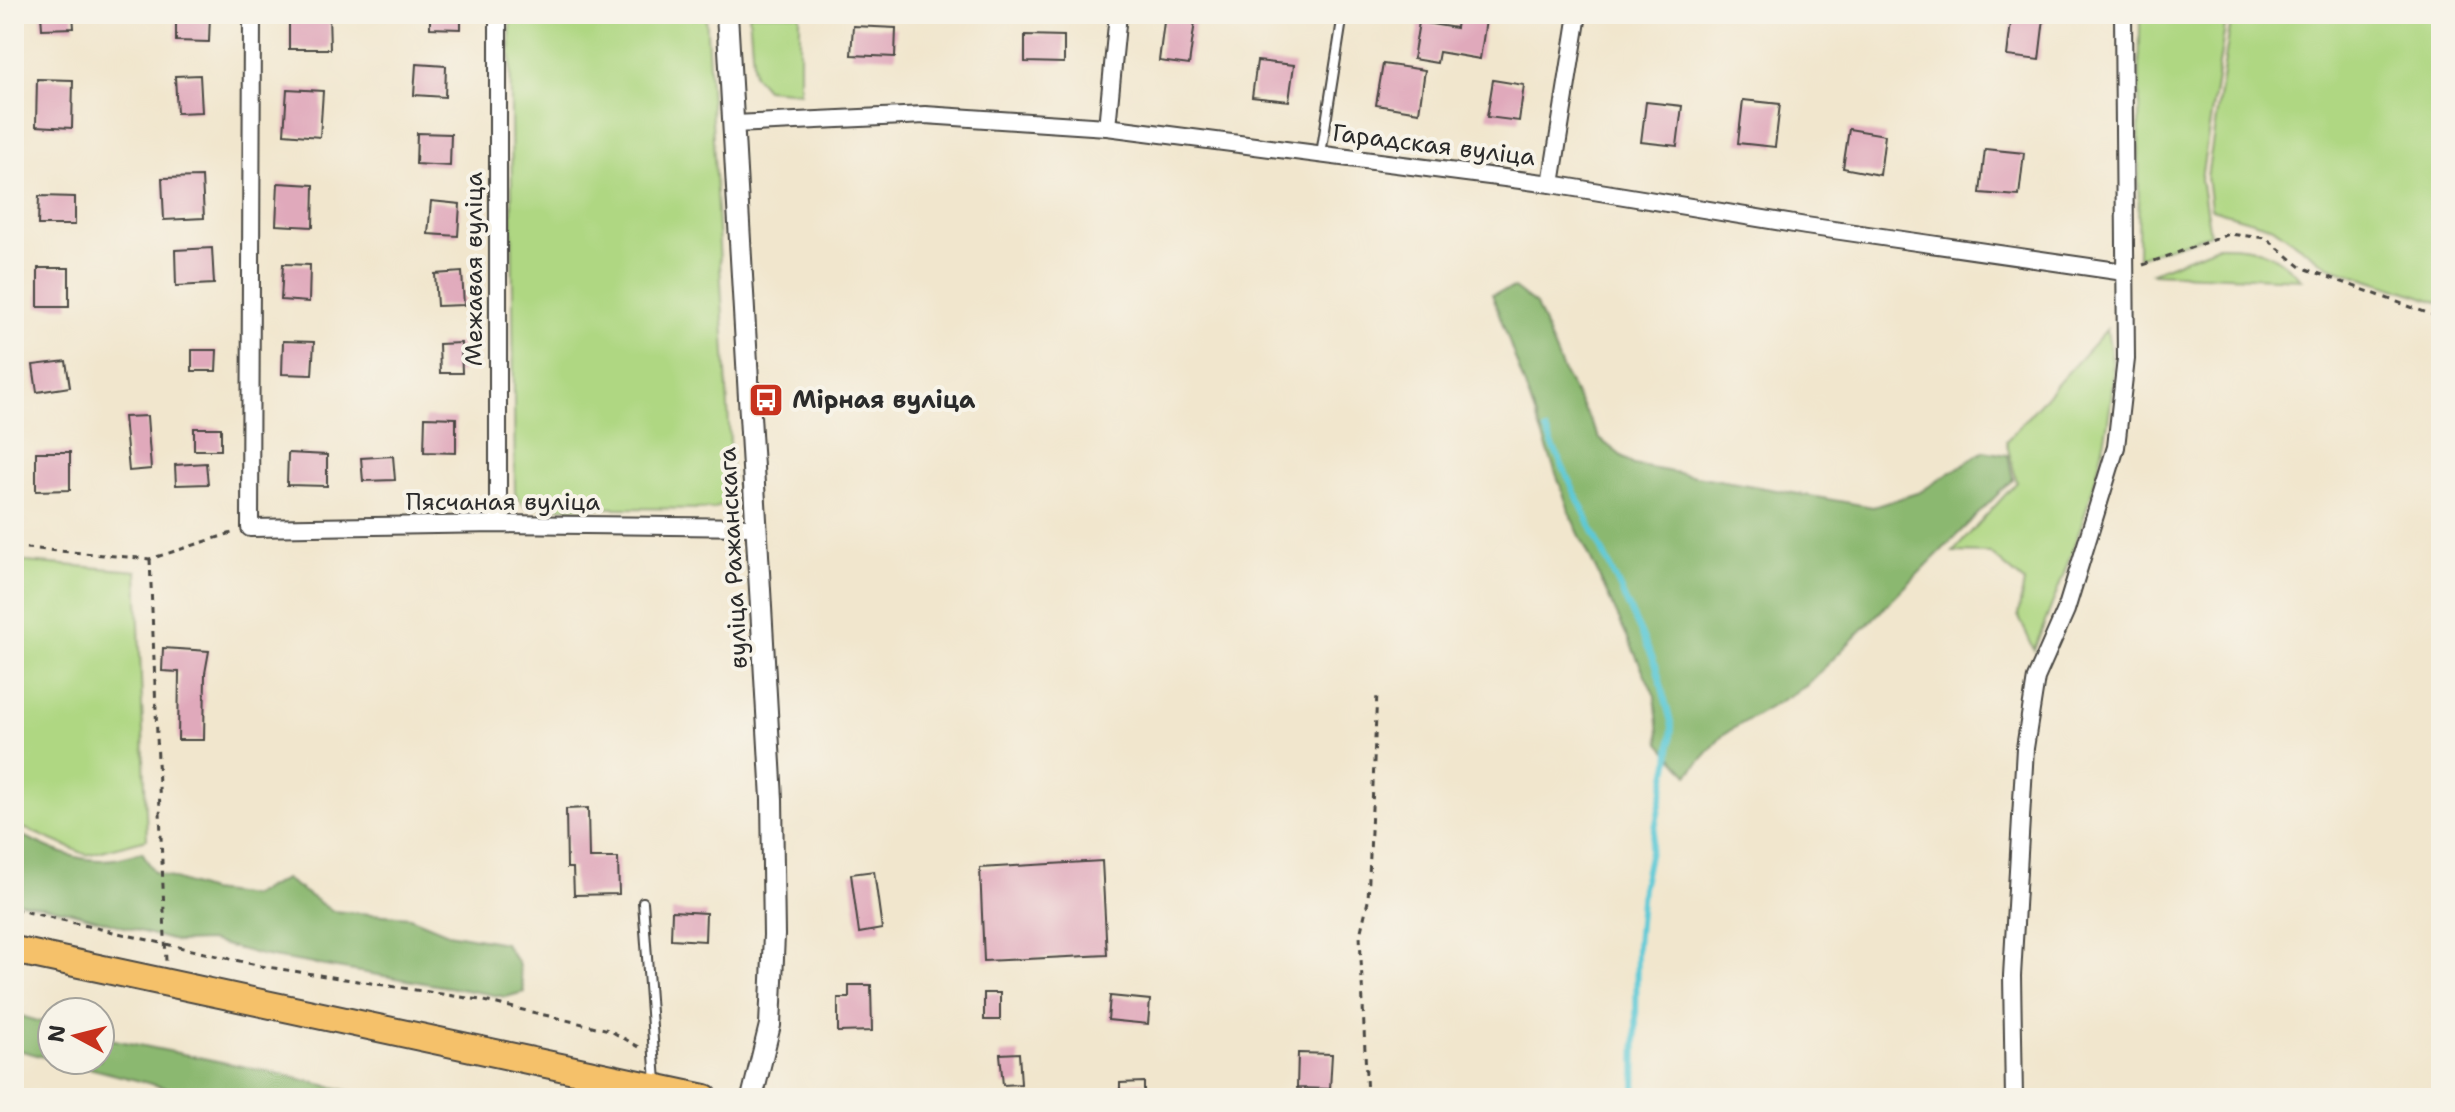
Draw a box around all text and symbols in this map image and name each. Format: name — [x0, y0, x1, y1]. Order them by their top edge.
street label: Гарадская вуліца — [1331, 117, 1537, 173]
street label: Межавая вуліца — [458, 172, 490, 366]
bus stop icon: Мірная вуліца — [747, 381, 785, 419]
place label: Мірная вуліца — [792, 384, 976, 416]
street label: вуліца Ражанскага — [711, 446, 755, 670]
street label: Пясчаная вуліца — [406, 486, 600, 518]
north arrow — [36, 996, 116, 1076]
text: N — [41, 1023, 72, 1044]

